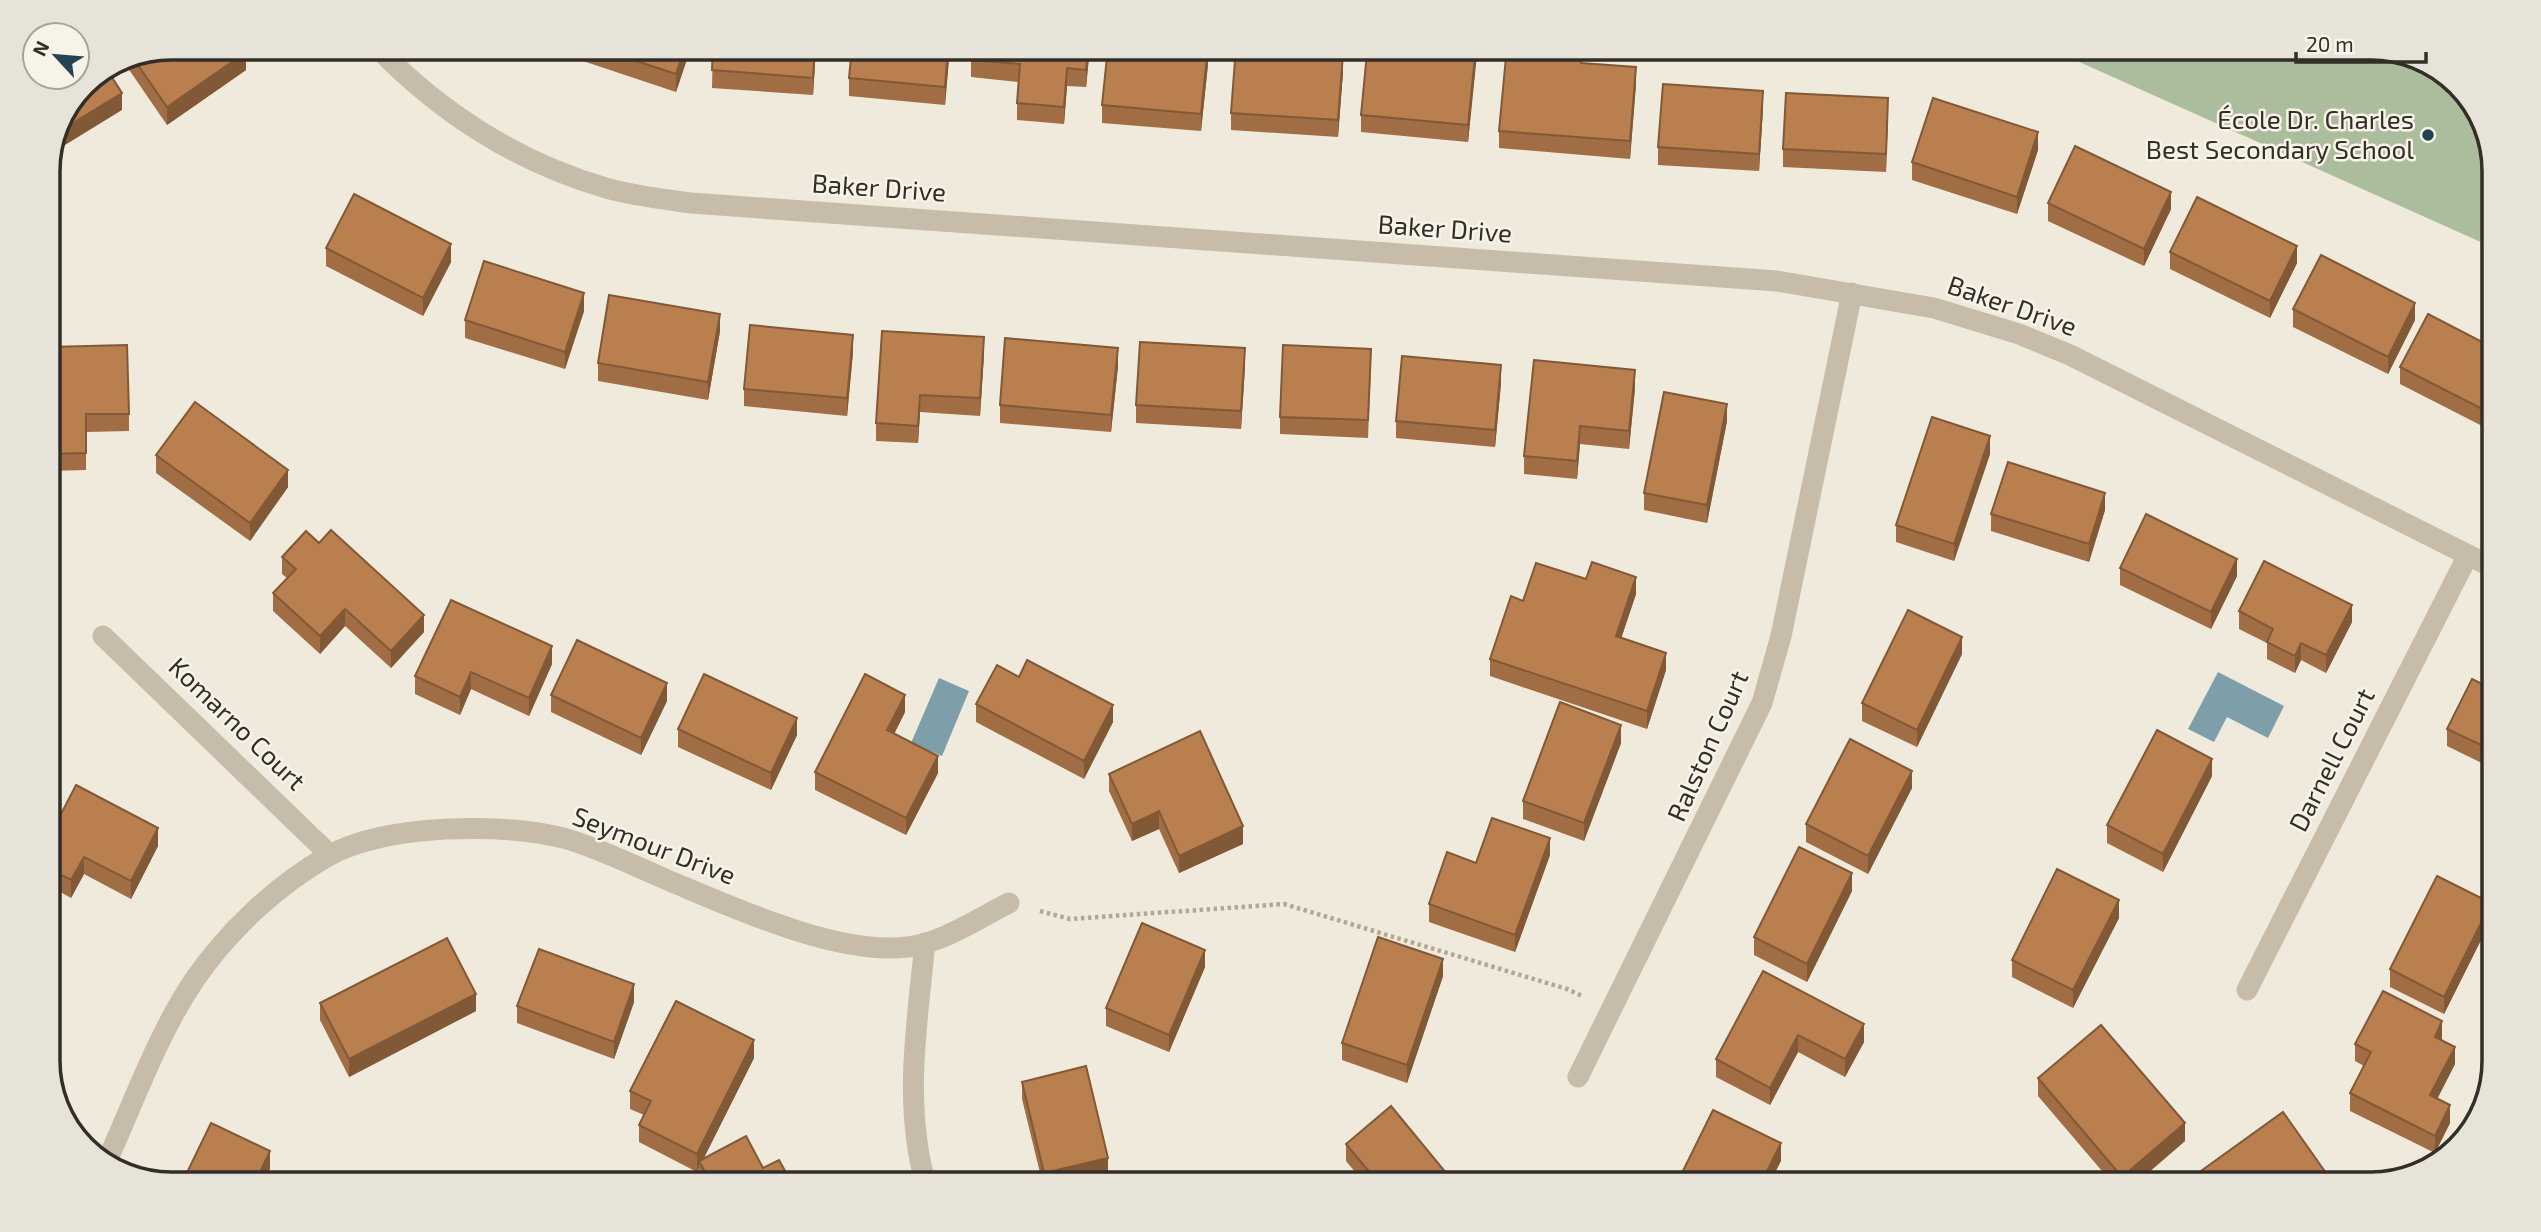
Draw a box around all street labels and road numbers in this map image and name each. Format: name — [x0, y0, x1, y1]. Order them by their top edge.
street label: Baker Drive — [811, 166, 947, 207]
street label: Baker Drive — [1377, 207, 1513, 248]
street label: Baker Drive — [1944, 268, 2081, 341]
street label: Komarno Court — [163, 650, 313, 796]
street label: Ralston Court — [1660, 665, 1754, 826]
street label: Darnell Court — [2281, 683, 2380, 836]
street label: Seymour Drive — [569, 799, 740, 890]

